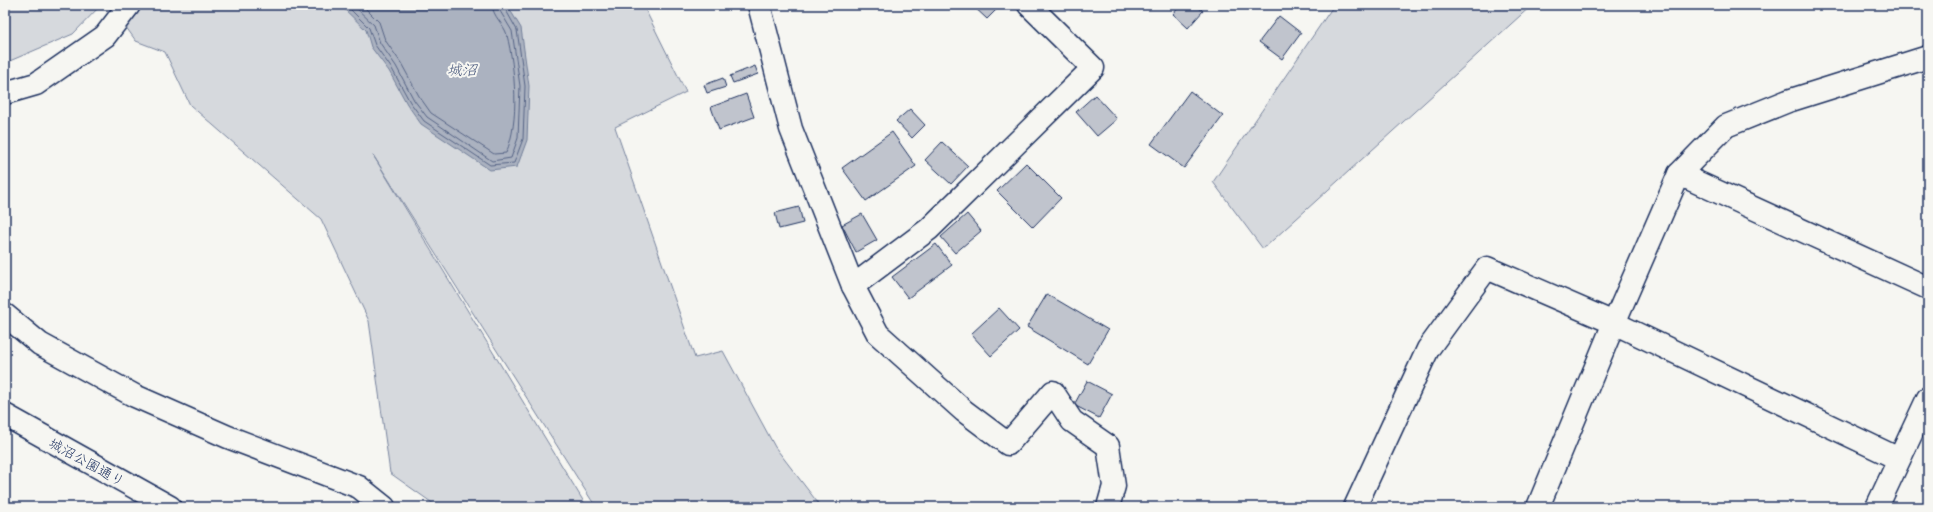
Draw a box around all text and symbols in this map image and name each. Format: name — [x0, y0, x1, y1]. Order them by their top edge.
water label: 城沼 — [447, 60, 479, 80]
street label: 城沼公園通り — [46, 434, 128, 490]

